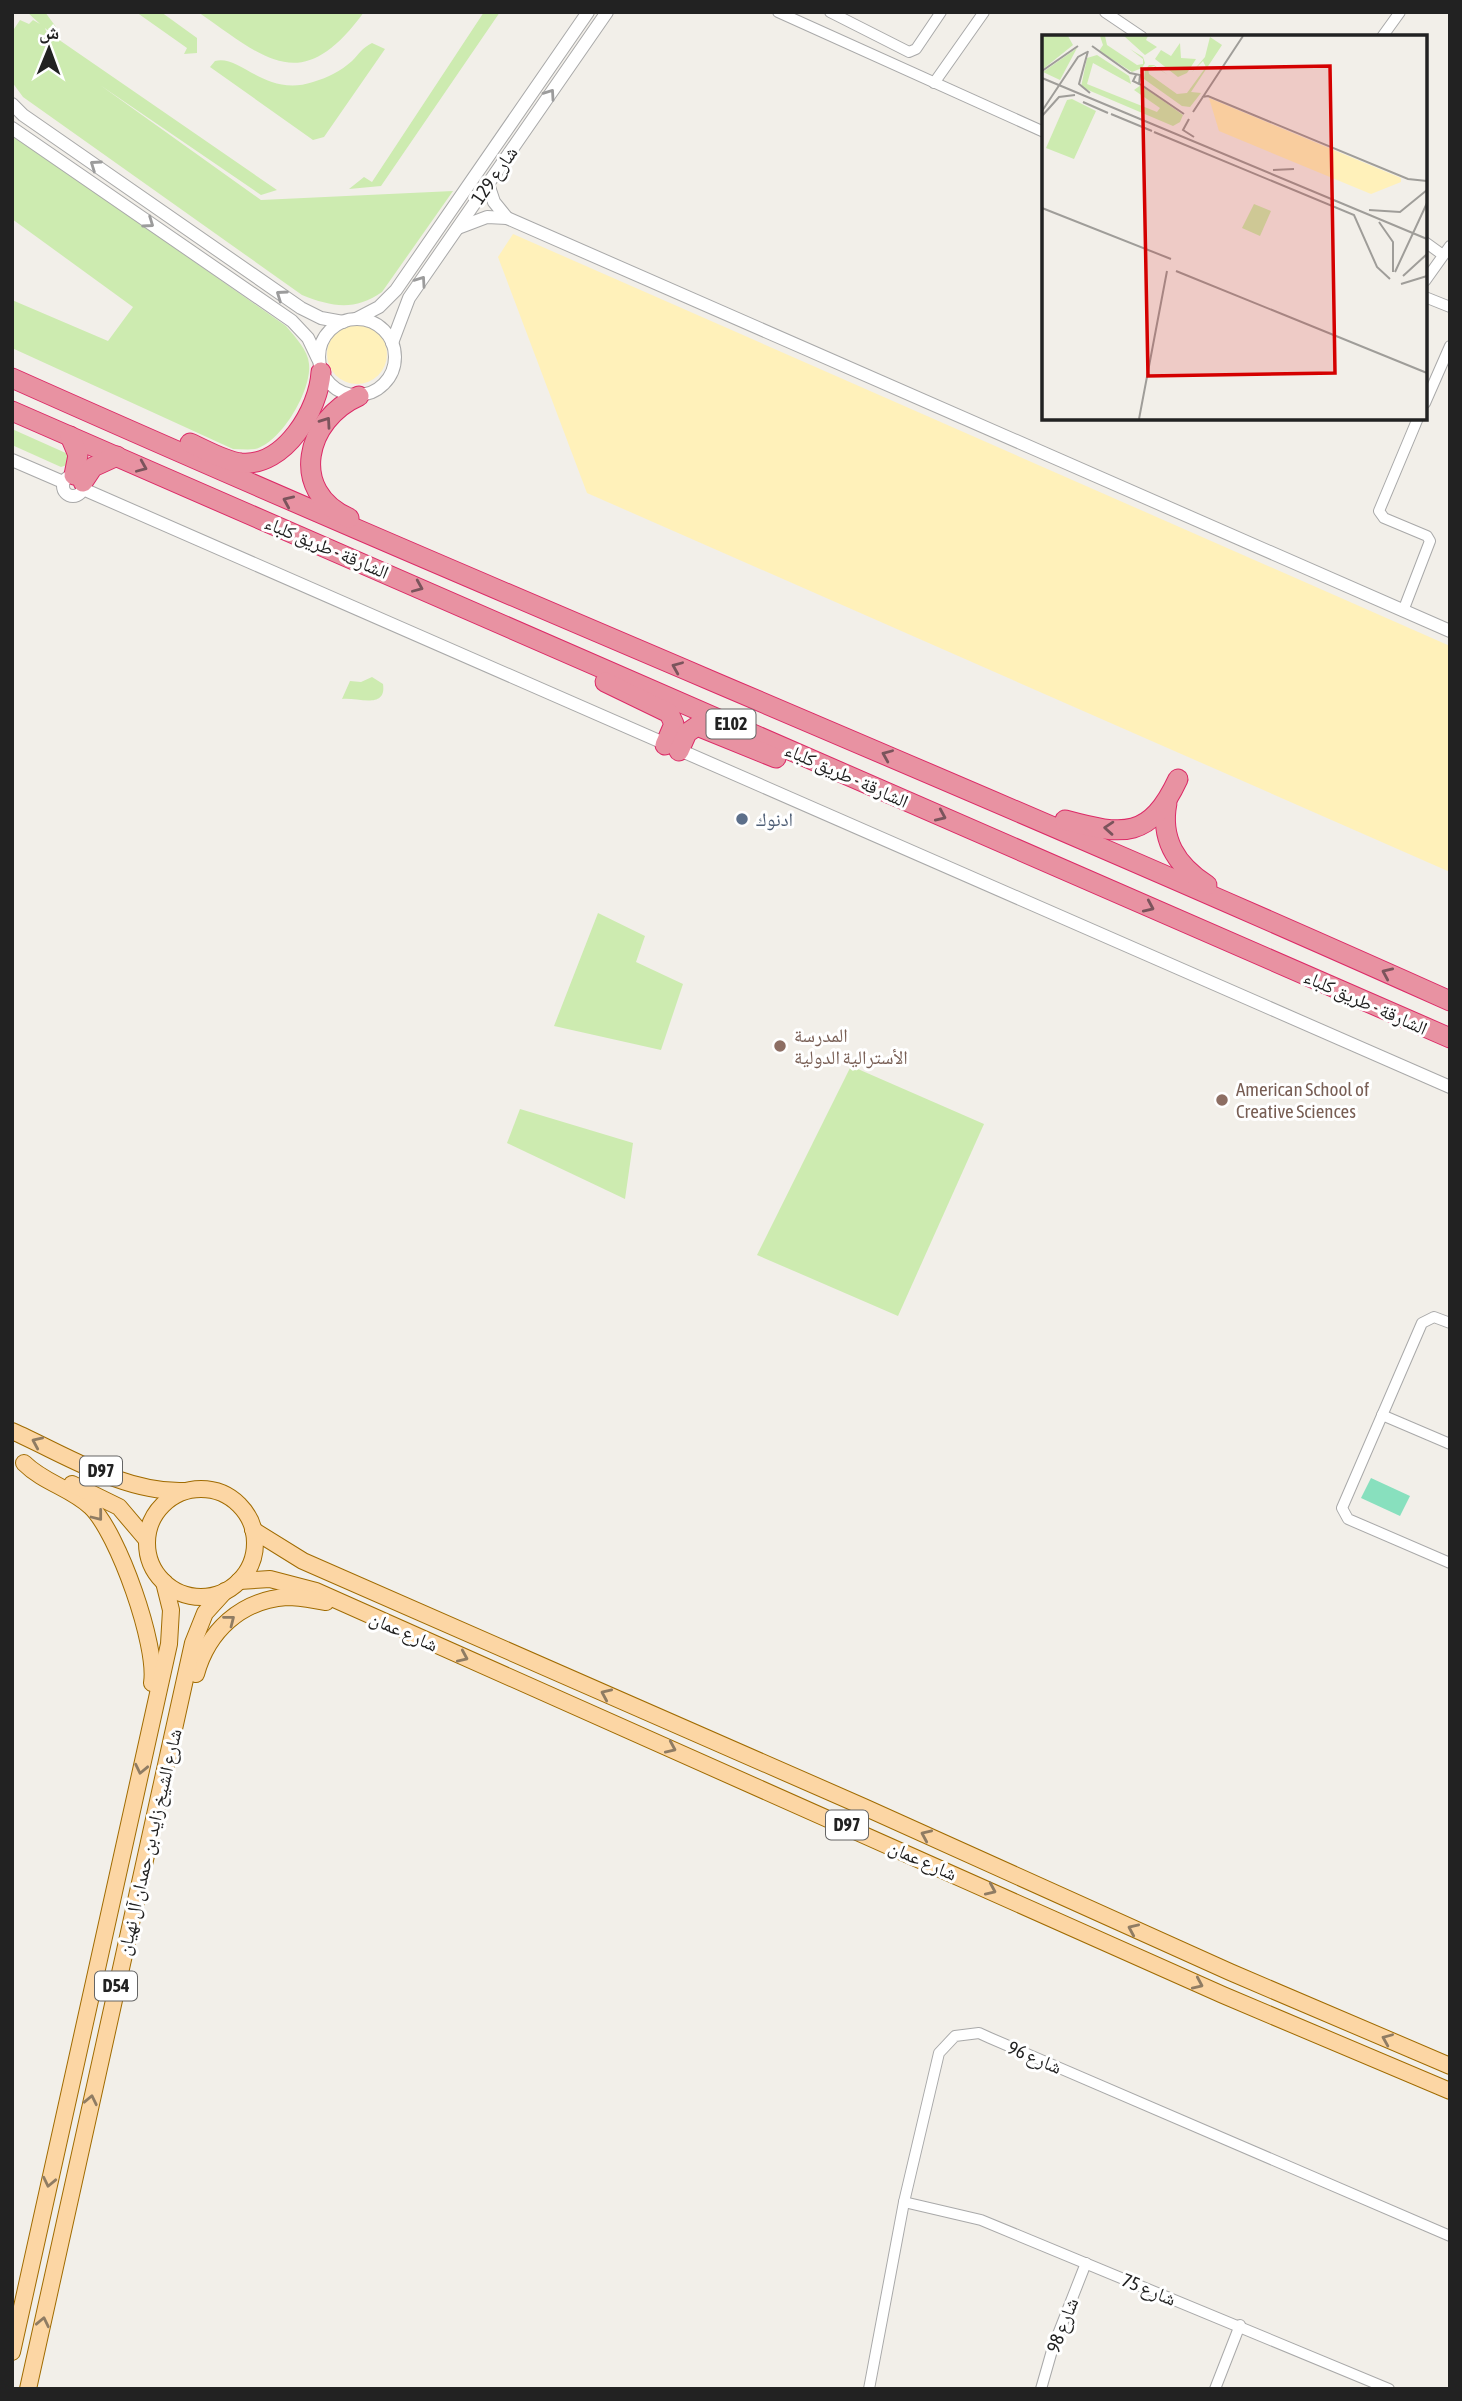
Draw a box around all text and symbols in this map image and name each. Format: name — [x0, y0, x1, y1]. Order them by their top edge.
north arrow — [14, 14, 84, 84]
text: ش — [39, 21, 60, 44]
inset map — [1042, 35, 1427, 420]
one-way arrow — [542, 89, 554, 102]
street label: شارع 129 — [466, 142, 523, 209]
one-way arrow — [90, 161, 103, 173]
one-way arrow — [141, 215, 154, 227]
one-way arrow — [413, 276, 425, 289]
one-way arrow — [276, 290, 289, 303]
one-way arrow — [318, 417, 330, 430]
one-way arrow — [135, 459, 148, 473]
one-way arrow — [282, 495, 295, 509]
street label: الشارقة - طريق كلباء — [261, 511, 392, 584]
one-way arrow — [411, 579, 424, 593]
one-way arrow — [672, 661, 684, 675]
road number: E102 — [706, 710, 756, 738]
street label: الشارقة - طريق كلباء — [782, 738, 912, 813]
one-way arrow — [882, 749, 894, 763]
place label: ادنوك — [756, 808, 793, 831]
one-way arrow — [934, 808, 946, 822]
marker: ادنوك — [734, 811, 750, 827]
one-way arrow — [1104, 821, 1115, 836]
one-way arrow — [1142, 899, 1155, 913]
street label: الشارقة - طريق كلباء — [1301, 965, 1431, 1040]
one-way arrow — [1382, 967, 1395, 981]
place label: المدرسة الأسترالية الدولية — [794, 1024, 908, 1069]
marker: المدرسة الأسترالية الدولية — [772, 1038, 788, 1054]
place label: American School of Creative Sciences — [1236, 1078, 1369, 1122]
marker: American School of Creative Sciences — [1214, 1092, 1230, 1108]
one-way arrow — [32, 1436, 44, 1450]
road number: D97 — [80, 1456, 122, 1486]
one-way arrow — [90, 1509, 103, 1521]
street label: شارع عمان — [366, 1606, 441, 1657]
one-way arrow — [223, 1615, 235, 1628]
one-way arrow — [456, 1648, 468, 1662]
one-way arrow — [600, 1688, 613, 1702]
street label: شارع الشيخ زايد بن حمدان آل نهيان — [112, 1727, 188, 1958]
one-way arrow — [664, 1740, 676, 1754]
one-way arrow — [135, 1763, 150, 1775]
road number: D97 — [826, 1811, 868, 1840]
one-way arrow — [921, 1829, 933, 1843]
street label: شارع عمان — [885, 1835, 960, 1886]
one-way arrow — [984, 1882, 996, 1896]
one-way arrow — [1128, 1923, 1140, 1937]
road number: D54 — [95, 1972, 137, 2000]
one-way arrow — [1191, 1976, 1203, 1990]
one-way arrow — [1382, 2033, 1394, 2047]
street label: شارع 96 — [1004, 2036, 1065, 2079]
one-way arrow — [83, 2094, 97, 2106]
one-way arrow — [43, 2176, 58, 2188]
street label: شارع 75 — [1118, 2268, 1179, 2311]
street label: شارع 98 — [1042, 2295, 1083, 2356]
one-way arrow — [34, 2316, 49, 2328]

